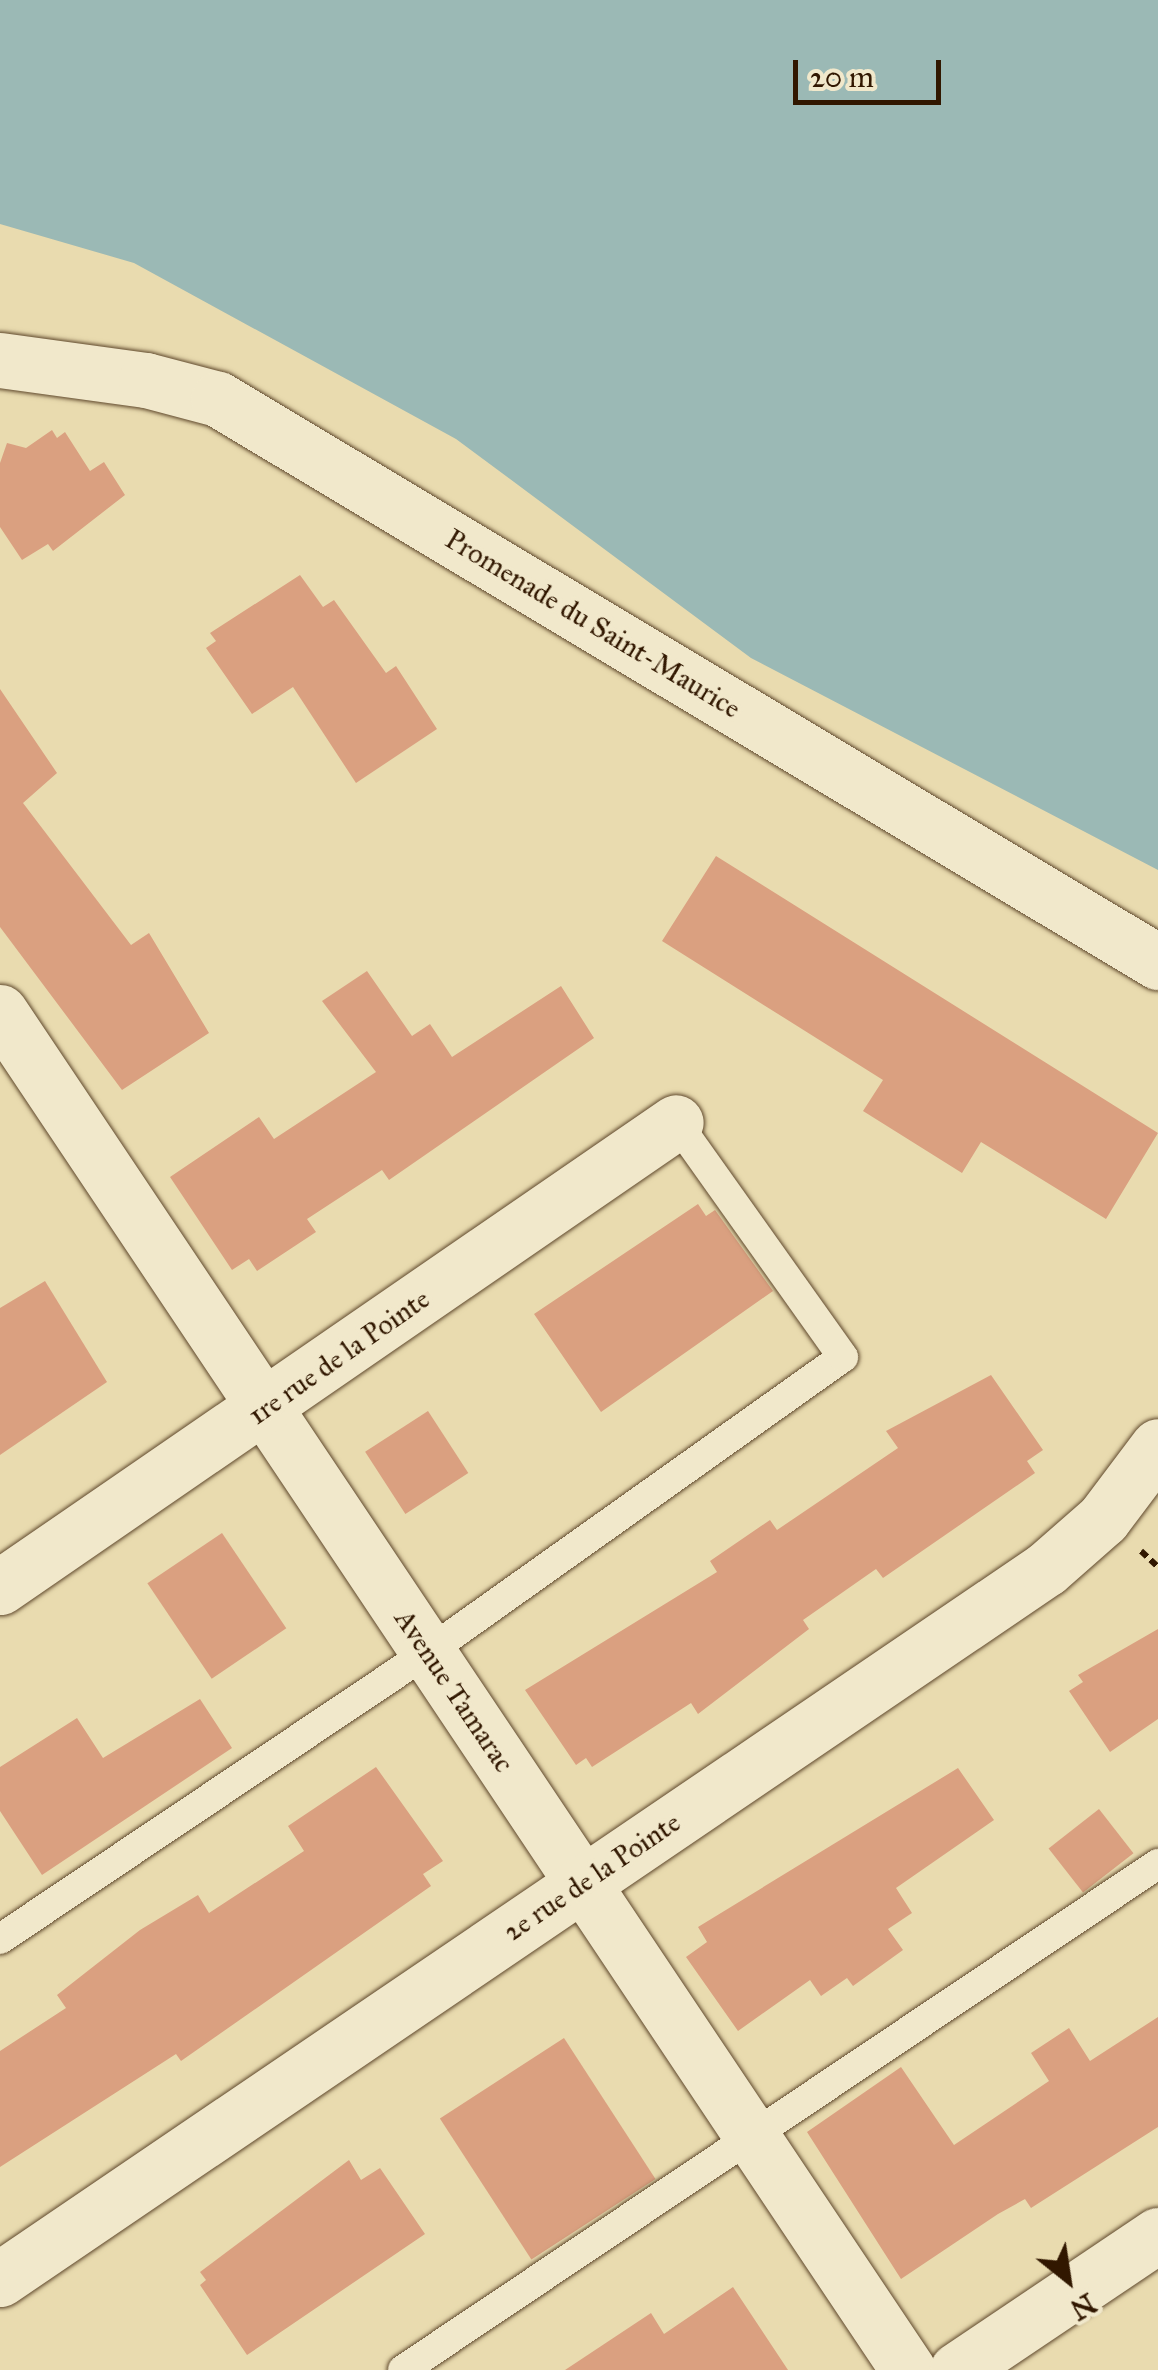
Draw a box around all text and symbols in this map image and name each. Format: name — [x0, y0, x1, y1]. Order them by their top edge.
scale bar — [798, 40, 946, 102]
text: 20 m — [810, 59, 874, 95]
street label: Promenade du Saint-Maurice — [439, 522, 747, 726]
street label: 1re rue de la Pointe — [242, 1282, 436, 1432]
street label: Avenue Tamarac — [387, 1603, 521, 1779]
street label: 2e rue de la Pointe — [497, 1805, 687, 1949]
north arrow — [1018, 2230, 1118, 2330]
text: N — [1064, 2285, 1102, 2328]

